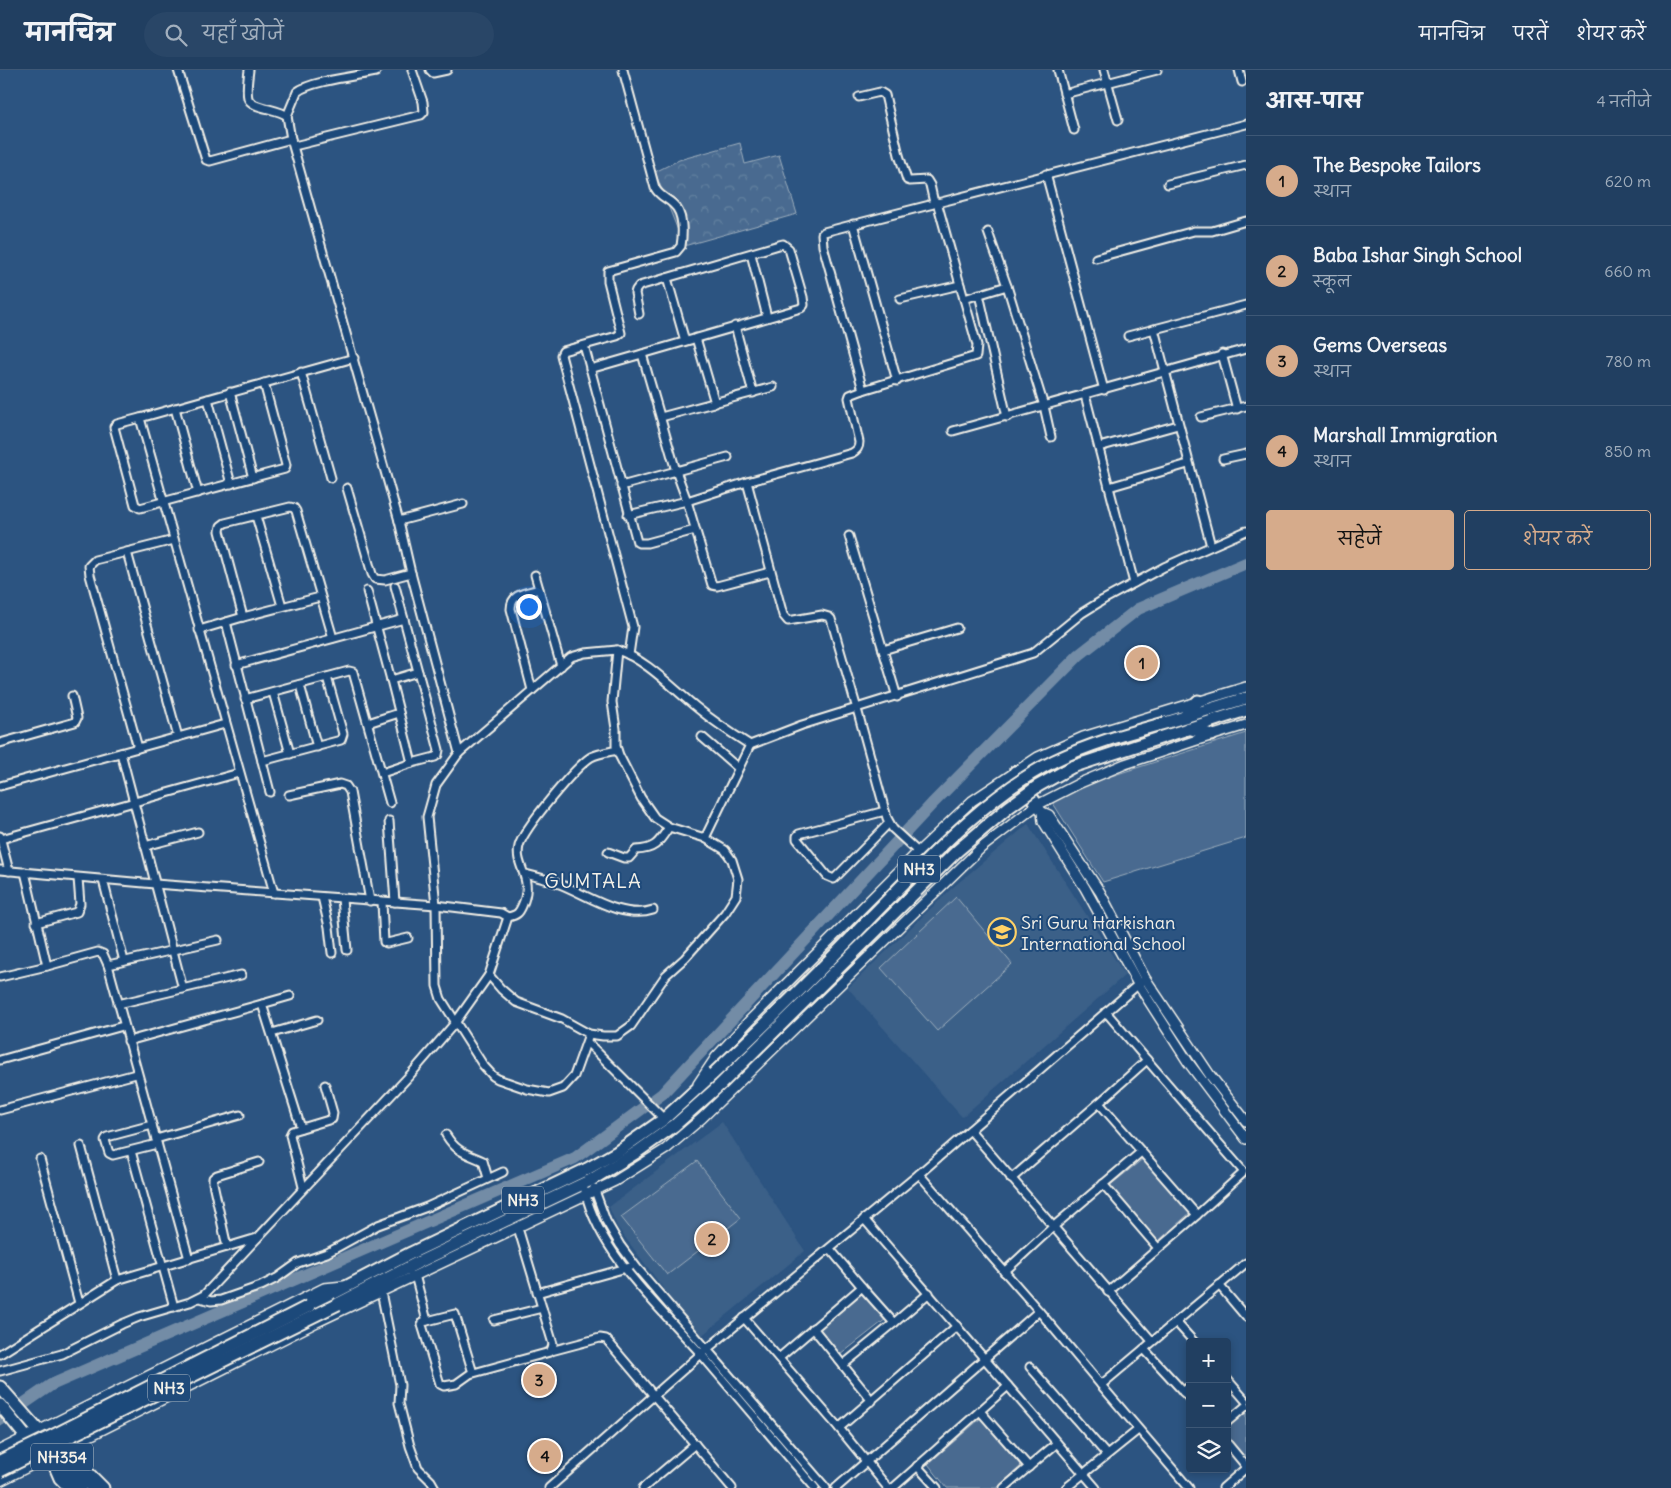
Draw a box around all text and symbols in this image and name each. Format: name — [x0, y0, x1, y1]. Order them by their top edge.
search box — [144, 12, 494, 57]
text: मानचित्र — [25, 17, 114, 47]
icon: search — [162, 21, 190, 49]
text: यहाँ खोजें — [202, 21, 284, 45]
text: मानचित्र — [1419, 22, 1485, 45]
text: परतें — [1513, 22, 1548, 45]
text: शेयर करें — [1576, 22, 1646, 45]
text: आस-पास — [1266, 87, 1363, 114]
text: 4 नतीजे — [1596, 91, 1651, 111]
text: The Bespoke Tailors — [1313, 153, 1481, 177]
text: 1 — [1279, 171, 1285, 191]
text: 620 m — [1605, 171, 1651, 191]
text: स्थान — [1313, 181, 1351, 201]
text: Baba Ishar Singh School — [1313, 243, 1522, 267]
text: 2 — [1278, 261, 1286, 281]
text: 660 m — [1604, 261, 1651, 281]
text: स्कूल — [1313, 271, 1351, 291]
text: Gems Overseas — [1313, 333, 1447, 357]
text: 3 — [1277, 351, 1287, 371]
text: 780 m — [1606, 351, 1651, 371]
text: स्थान — [1313, 361, 1351, 381]
text: Marshall Immigration — [1313, 423, 1497, 447]
text: 4 — [1277, 441, 1287, 461]
text: 850 m — [1604, 441, 1651, 461]
text: स्थान — [1313, 451, 1351, 471]
button: सहेजें — [1266, 510, 1454, 570]
button: शेयर करें — [1464, 510, 1651, 570]
your location — [516, 594, 542, 620]
pin: 1 — [1126, 644, 1158, 682]
road number: NH3 — [898, 856, 940, 882]
district label: GUMTALA — [544, 868, 642, 893]
place label: Sri Guru Harkishan International School — [1021, 911, 1186, 955]
school or university icon: Sri Guru Harkishan International School — [987, 917, 1017, 947]
road number: NH3 — [502, 1186, 544, 1214]
pin: 2 — [696, 1220, 728, 1258]
map controls — [1186, 1338, 1231, 1473]
button: + — [1186, 1338, 1231, 1383]
pin: 3 — [523, 1361, 555, 1399]
road number: NH3 — [148, 1375, 190, 1402]
button: − — [1186, 1383, 1231, 1428]
button: layers — [1186, 1428, 1231, 1473]
pin: 4 — [529, 1437, 561, 1475]
road number: NH354 — [31, 1444, 93, 1470]

